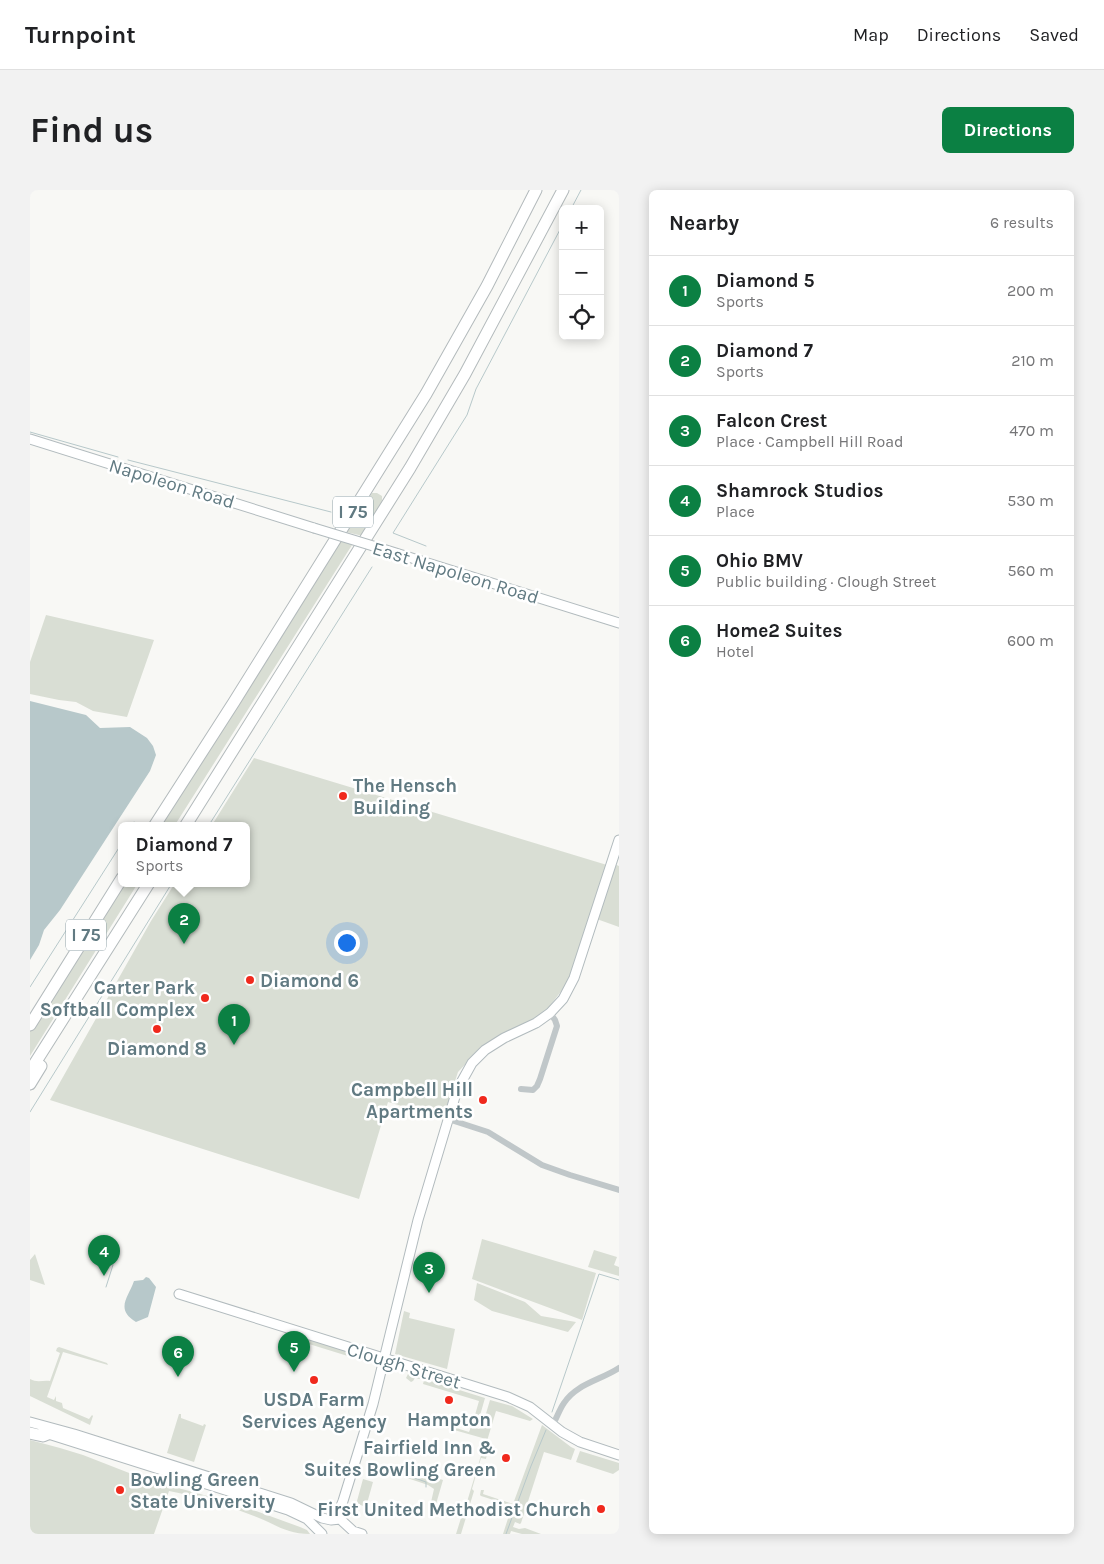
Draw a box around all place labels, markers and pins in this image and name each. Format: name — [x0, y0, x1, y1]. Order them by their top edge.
place label: The Hensch Building — [353, 775, 457, 819]
marker: The Hensch Building — [337, 790, 349, 802]
pin: 2 — [168, 903, 200, 944]
place label: Diamond 6 — [260, 970, 359, 992]
marker: Diamond 6 — [244, 974, 256, 986]
place label: Carter Park Softball Complex — [40, 977, 195, 1021]
marker: Carter Park Softball Complex — [199, 992, 211, 1004]
pin: 1 — [218, 1004, 250, 1045]
marker: Diamond 8 — [151, 1023, 163, 1035]
place label: Diamond 8 — [107, 1038, 207, 1060]
place label: Campbell Hill Apartments — [351, 1079, 473, 1123]
marker: Campbell Hill Apartments — [477, 1094, 489, 1106]
pin: 4 — [88, 1235, 120, 1276]
pin: 3 — [413, 1252, 445, 1293]
pin: 5 — [278, 1331, 310, 1372]
pin: 6 — [162, 1336, 194, 1377]
marker: USDA Farm Services Agency — [308, 1374, 320, 1386]
place label: USDA Farm Services Agency — [241, 1389, 387, 1433]
marker: Hampton — [443, 1394, 455, 1406]
place label: Hampton — [407, 1409, 491, 1431]
place label: Fairfield Inn & Suites Bowling Green — [304, 1437, 496, 1481]
marker: Fairfield Inn & Suites Bowling Green — [500, 1452, 512, 1464]
place label: Bowling Green State University — [130, 1469, 275, 1513]
marker: Bowling Green State University — [114, 1484, 126, 1496]
place label: First United Methodist Church — [317, 1499, 591, 1521]
marker: First United Methodist Church — [595, 1503, 607, 1515]

